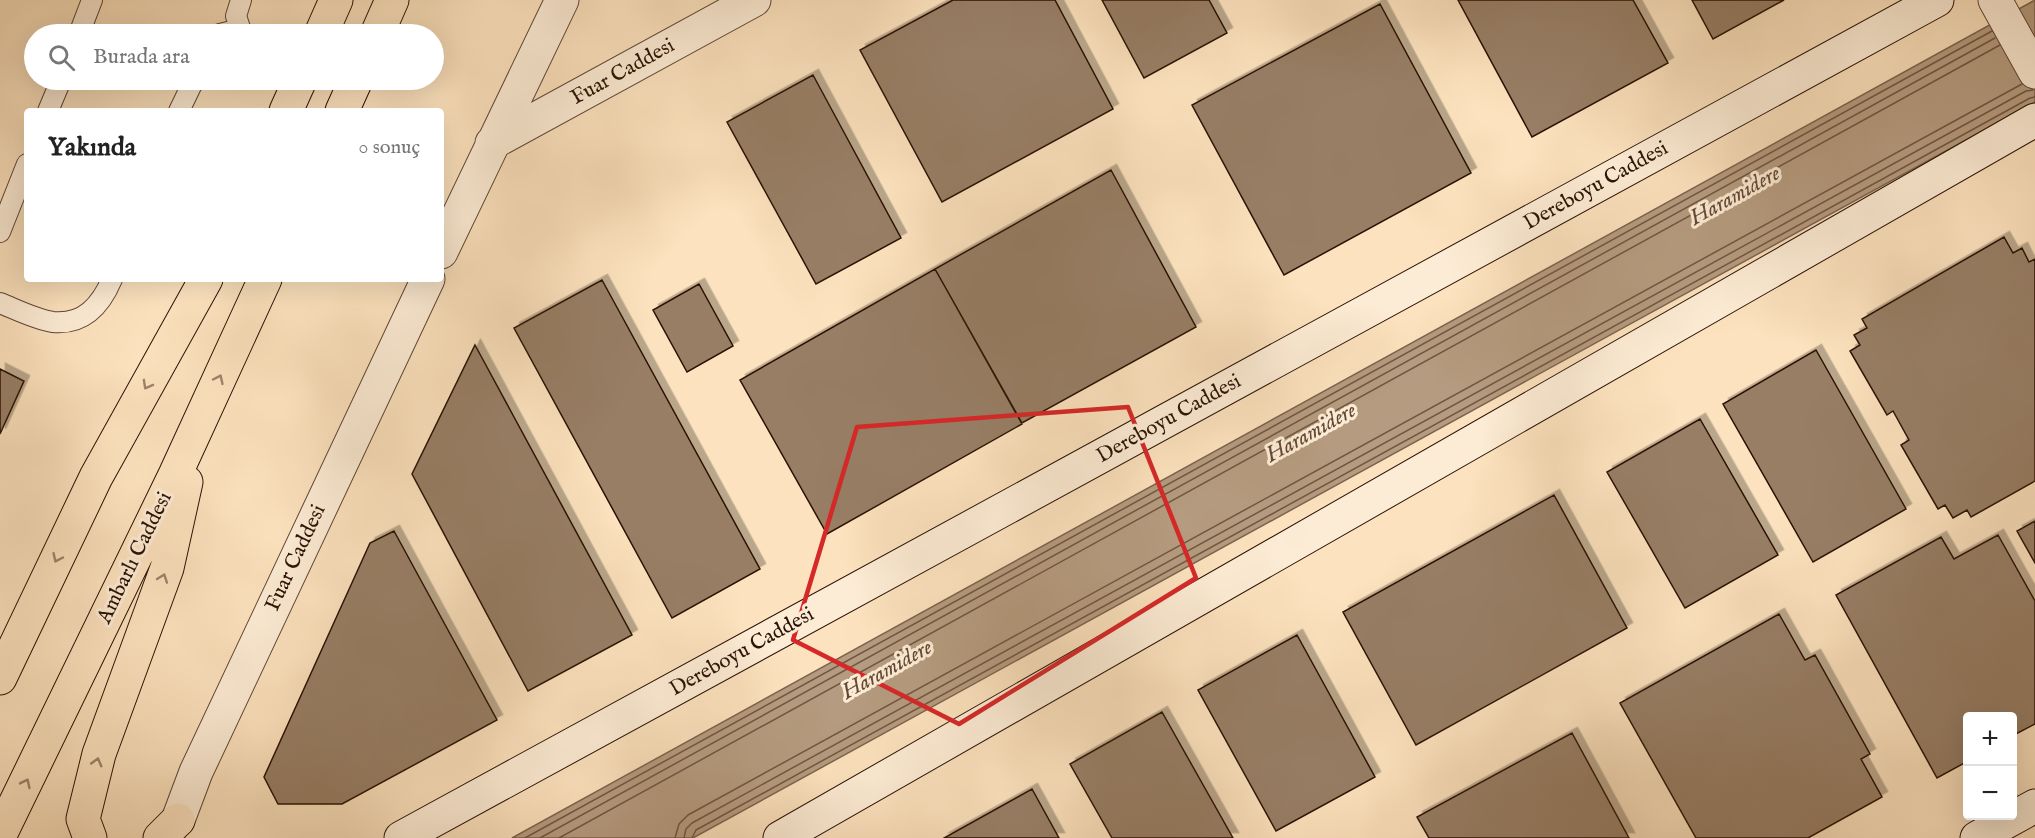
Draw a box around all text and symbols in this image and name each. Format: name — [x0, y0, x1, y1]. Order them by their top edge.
search box — [24, 24, 444, 90]
street label: Fuar Caddesi — [566, 32, 680, 112]
icon: search — [45, 41, 78, 74]
text: Burada ara — [93, 43, 190, 71]
text: Yakında — [48, 131, 136, 164]
text: 0 sonuç — [359, 135, 420, 160]
street label: Dereboyu Caddesi — [1519, 135, 1673, 237]
water label: Haramidere — [1684, 159, 1786, 233]
street label: Dereboyu Caddesi — [1092, 368, 1246, 470]
one-way arrow — [211, 375, 223, 386]
one-way arrow — [143, 379, 154, 389]
water label: Haramidere — [1260, 396, 1362, 470]
street label: Ambarlı Caddesi — [91, 488, 179, 629]
street label: Fuar Caddesi — [260, 500, 332, 616]
one-way arrow — [52, 551, 64, 562]
one-way arrow — [156, 573, 168, 584]
street label: Dereboyu Caddesi — [665, 601, 819, 703]
water label: Haramidere — [836, 633, 938, 707]
map controls — [1963, 712, 2017, 820]
button: + — [1963, 712, 2017, 766]
one-way arrow — [90, 757, 102, 767]
button: − — [1963, 766, 2017, 820]
one-way arrow — [18, 778, 30, 789]

